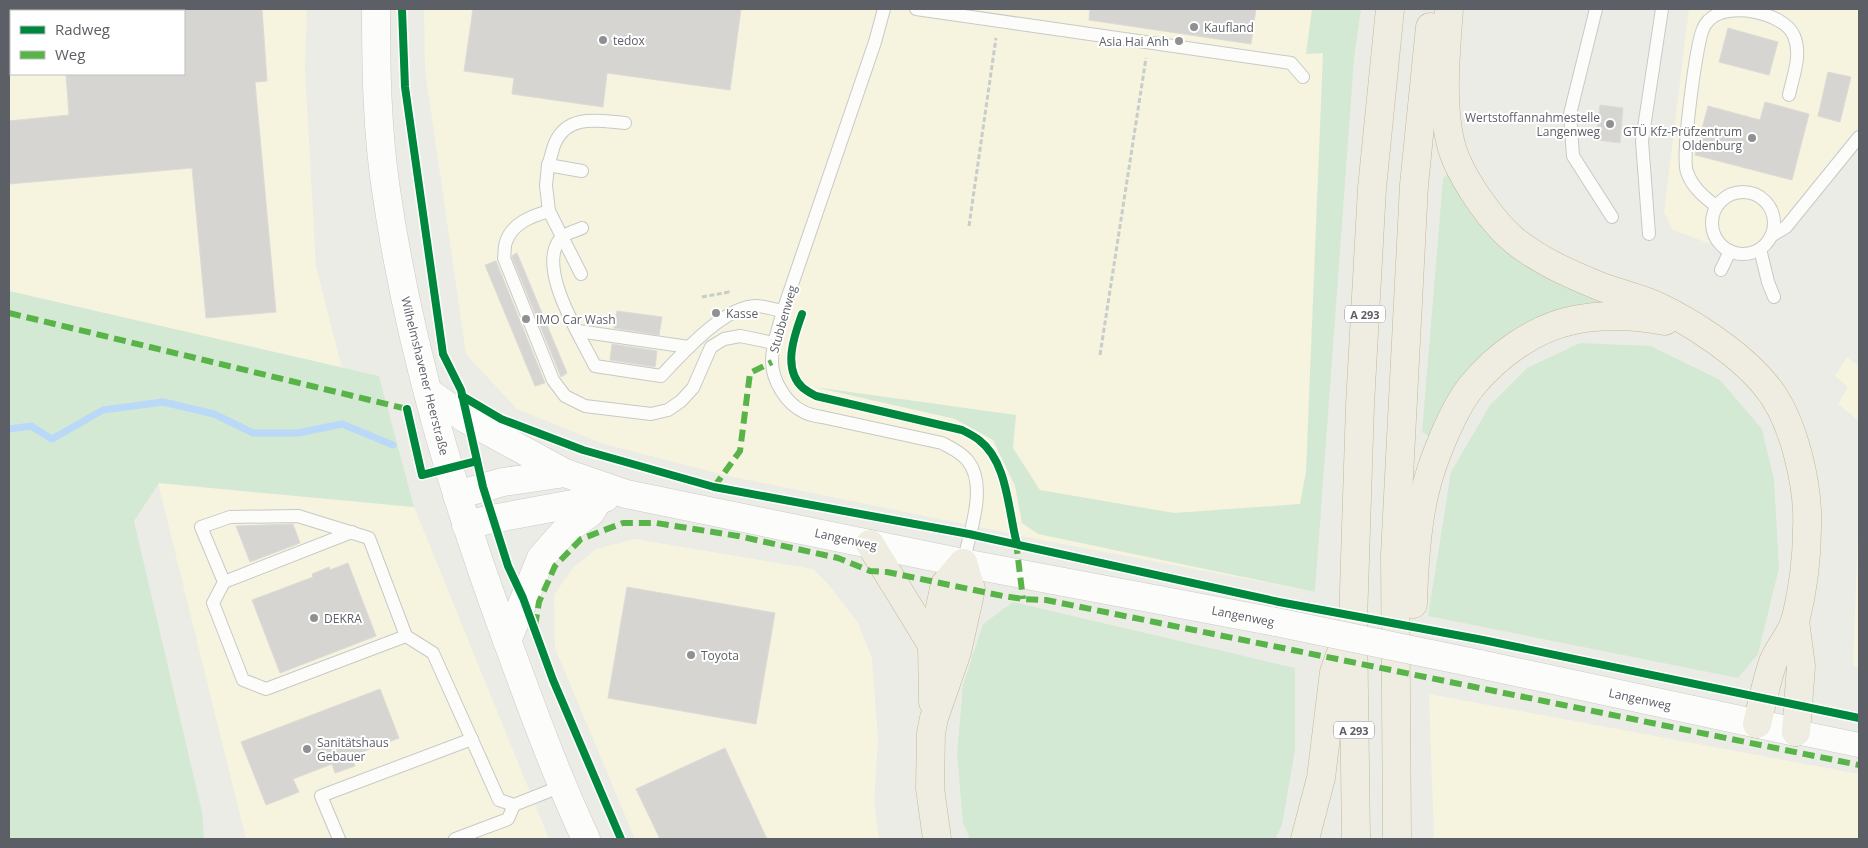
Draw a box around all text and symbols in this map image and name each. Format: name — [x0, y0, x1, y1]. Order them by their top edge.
legend — [10, 10, 185, 75]
text: Radweg — [55, 19, 110, 39]
place label: Kaufland — [1204, 19, 1254, 36]
marker: Kaufland — [1188, 21, 1200, 33]
place label: tedox — [613, 32, 646, 49]
place label: Asia Hai Anh — [1099, 33, 1169, 50]
marker: tedox — [597, 34, 609, 46]
marker: Asia Hai Anh — [1173, 35, 1185, 47]
text: Weg — [55, 44, 85, 64]
place label: Wertstoffannahmestelle Langenweg — [1465, 109, 1600, 140]
marker: Wertstoffannahmestelle Langenweg — [1604, 118, 1616, 130]
place label: GTÜ Kfz-Prüfzentrum Oldenburg — [1623, 123, 1742, 154]
marker: GTÜ Kfz-Prüfzentrum Oldenburg — [1746, 132, 1758, 144]
street label: Stubbenweg — [765, 283, 801, 355]
street label: Wilhelmshavener Heerstraße — [397, 295, 453, 457]
place label: Kasse — [726, 305, 758, 322]
road number: A 293 — [1345, 306, 1385, 322]
marker: Kasse — [710, 307, 722, 319]
place label: IMO Car Wash — [536, 311, 616, 328]
marker: IMO Car Wash — [520, 313, 532, 325]
street label: Langenweg — [813, 524, 879, 554]
street label: Langenweg — [1210, 602, 1276, 630]
place label: DEKRA — [324, 610, 362, 627]
marker: DEKRA — [308, 612, 320, 624]
place label: Toyota — [701, 647, 739, 664]
marker: Toyota — [685, 649, 697, 661]
street label: Langenweg — [1607, 684, 1673, 714]
road number: A 293 — [1334, 722, 1374, 738]
place label: Sanitätshaus Gebauer — [317, 734, 389, 765]
marker: Sanitätshaus Gebauer — [301, 743, 313, 755]

